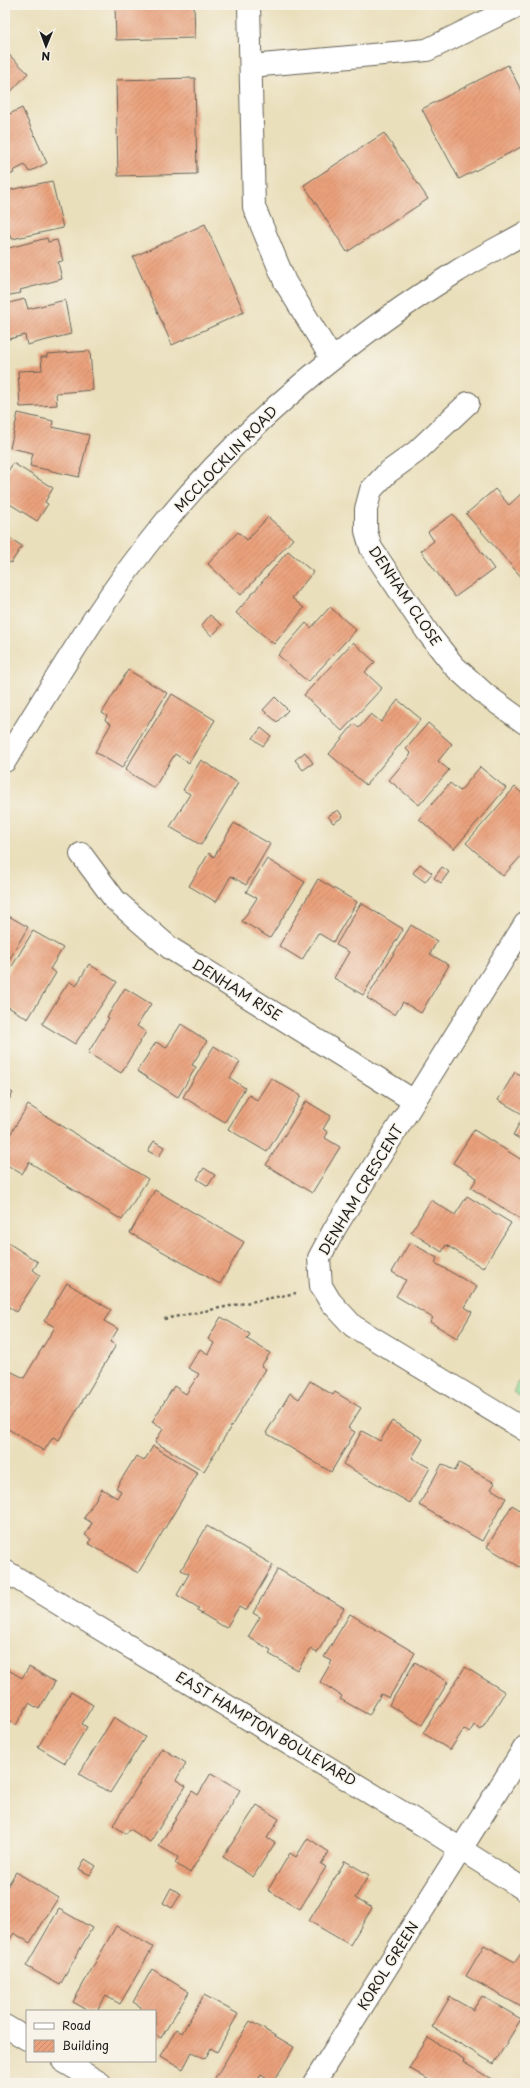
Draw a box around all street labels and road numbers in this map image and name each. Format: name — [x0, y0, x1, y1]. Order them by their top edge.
street label: MCCLOCKLIN ROAD — [169, 401, 282, 517]
street label: DENHAM CLOSE — [364, 541, 447, 650]
street label: DENHAM RISE — [188, 954, 286, 1026]
street label: DENHAM CRESCENT — [313, 1120, 408, 1259]
street label: EAST HAMPTON BOULEVARD — [172, 1666, 361, 1791]
street label: KOROL GREEN — [352, 1917, 423, 2014]

